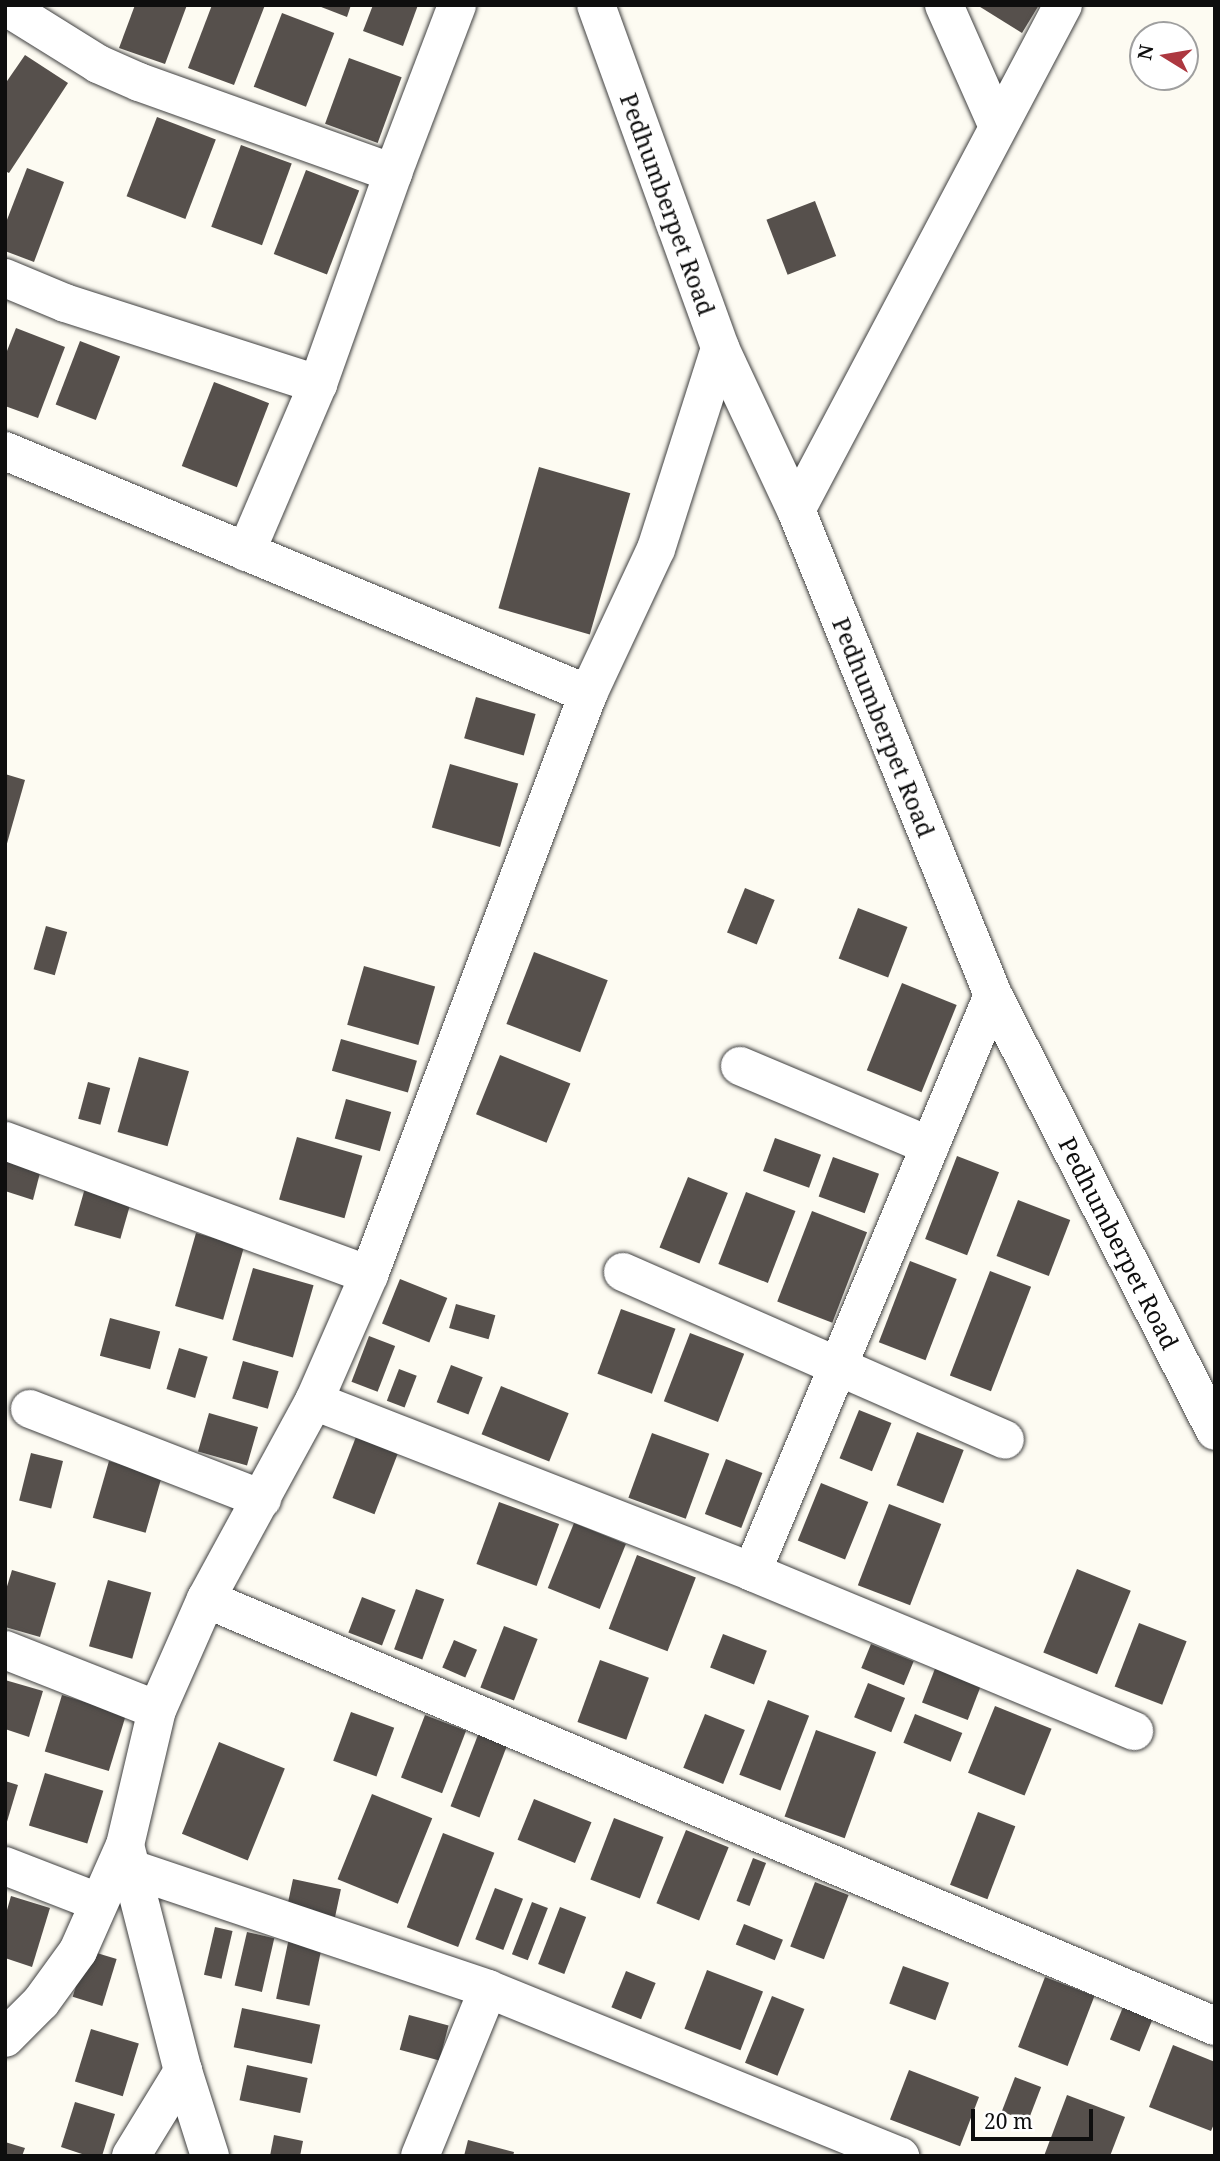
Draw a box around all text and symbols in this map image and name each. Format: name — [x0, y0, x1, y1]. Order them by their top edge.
north arrow — [1129, 21, 1199, 91]
text: N — [1131, 43, 1160, 62]
street label: Pedhumberpet Road — [614, 89, 722, 319]
street label: Pedhumberpet Road — [827, 613, 941, 841]
street label: Pedhumberpet Road — [1053, 1132, 1185, 1354]
scale bar — [975, 2094, 1098, 2138]
text: 20 m — [984, 2107, 1033, 2135]

